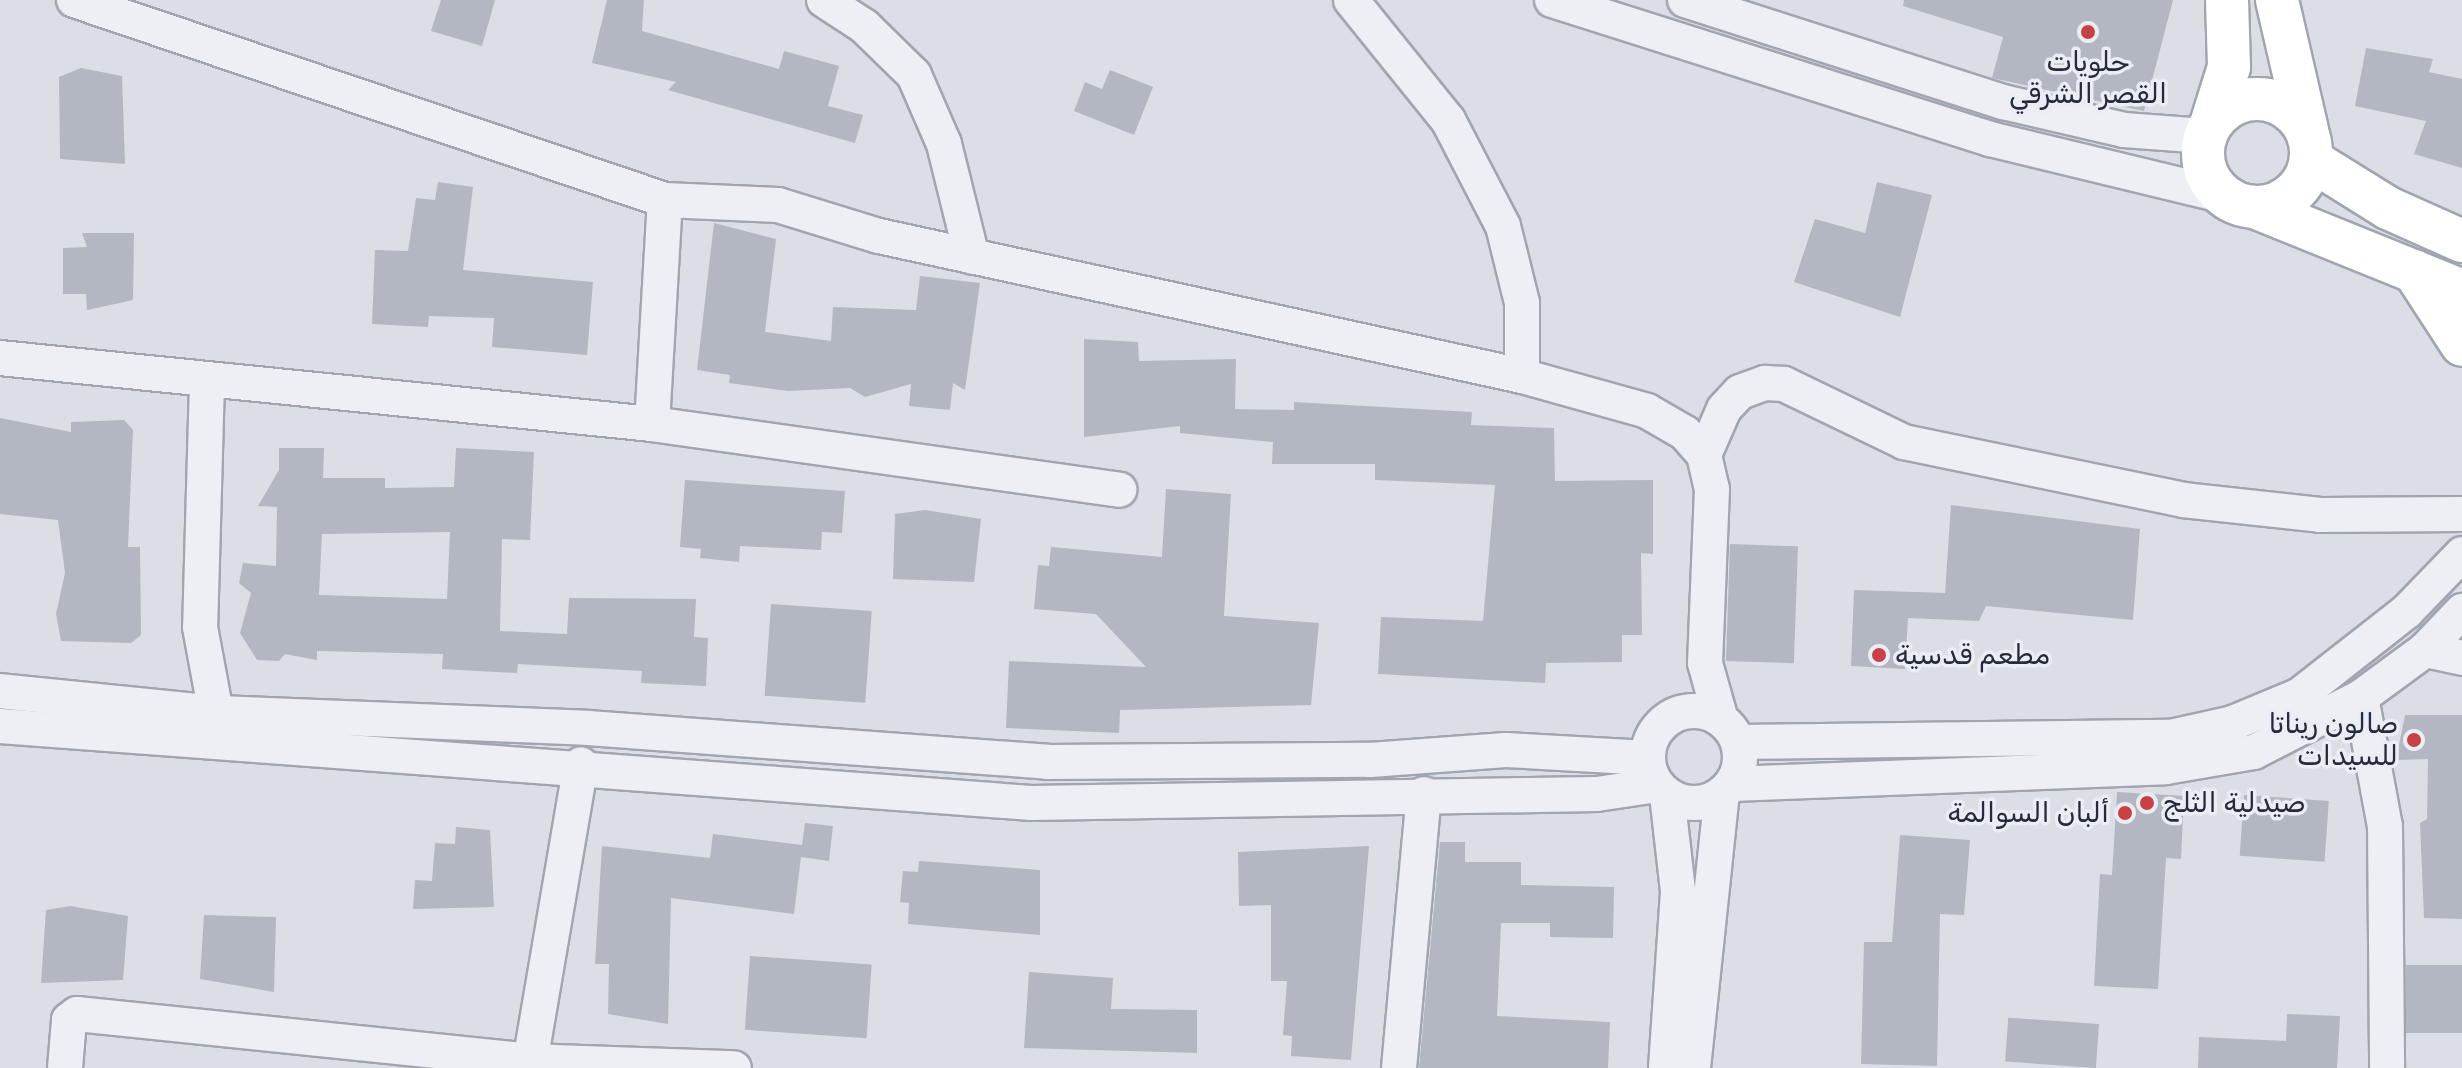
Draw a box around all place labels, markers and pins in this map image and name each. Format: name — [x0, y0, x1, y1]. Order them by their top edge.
marker: حلويات القصر الشرقي — [2079, 23, 2097, 41]
place label: حلويات القصر الشرقي — [2009, 45, 2167, 111]
place label: مطعم قدسية — [1895, 638, 2050, 672]
marker: مطعم قدسية — [1870, 646, 1888, 664]
place label: صالون ريناتا للسيدات — [2269, 707, 2398, 773]
marker: صالون ريناتا للسيدات — [2405, 731, 2423, 749]
place label: صيدلية الثلج — [2163, 786, 2305, 820]
marker: صيدلية الثلج — [2138, 794, 2156, 812]
place label: ألبان السوالمة — [1948, 796, 2109, 830]
marker: ألبان السوالمة — [2116, 804, 2134, 822]

